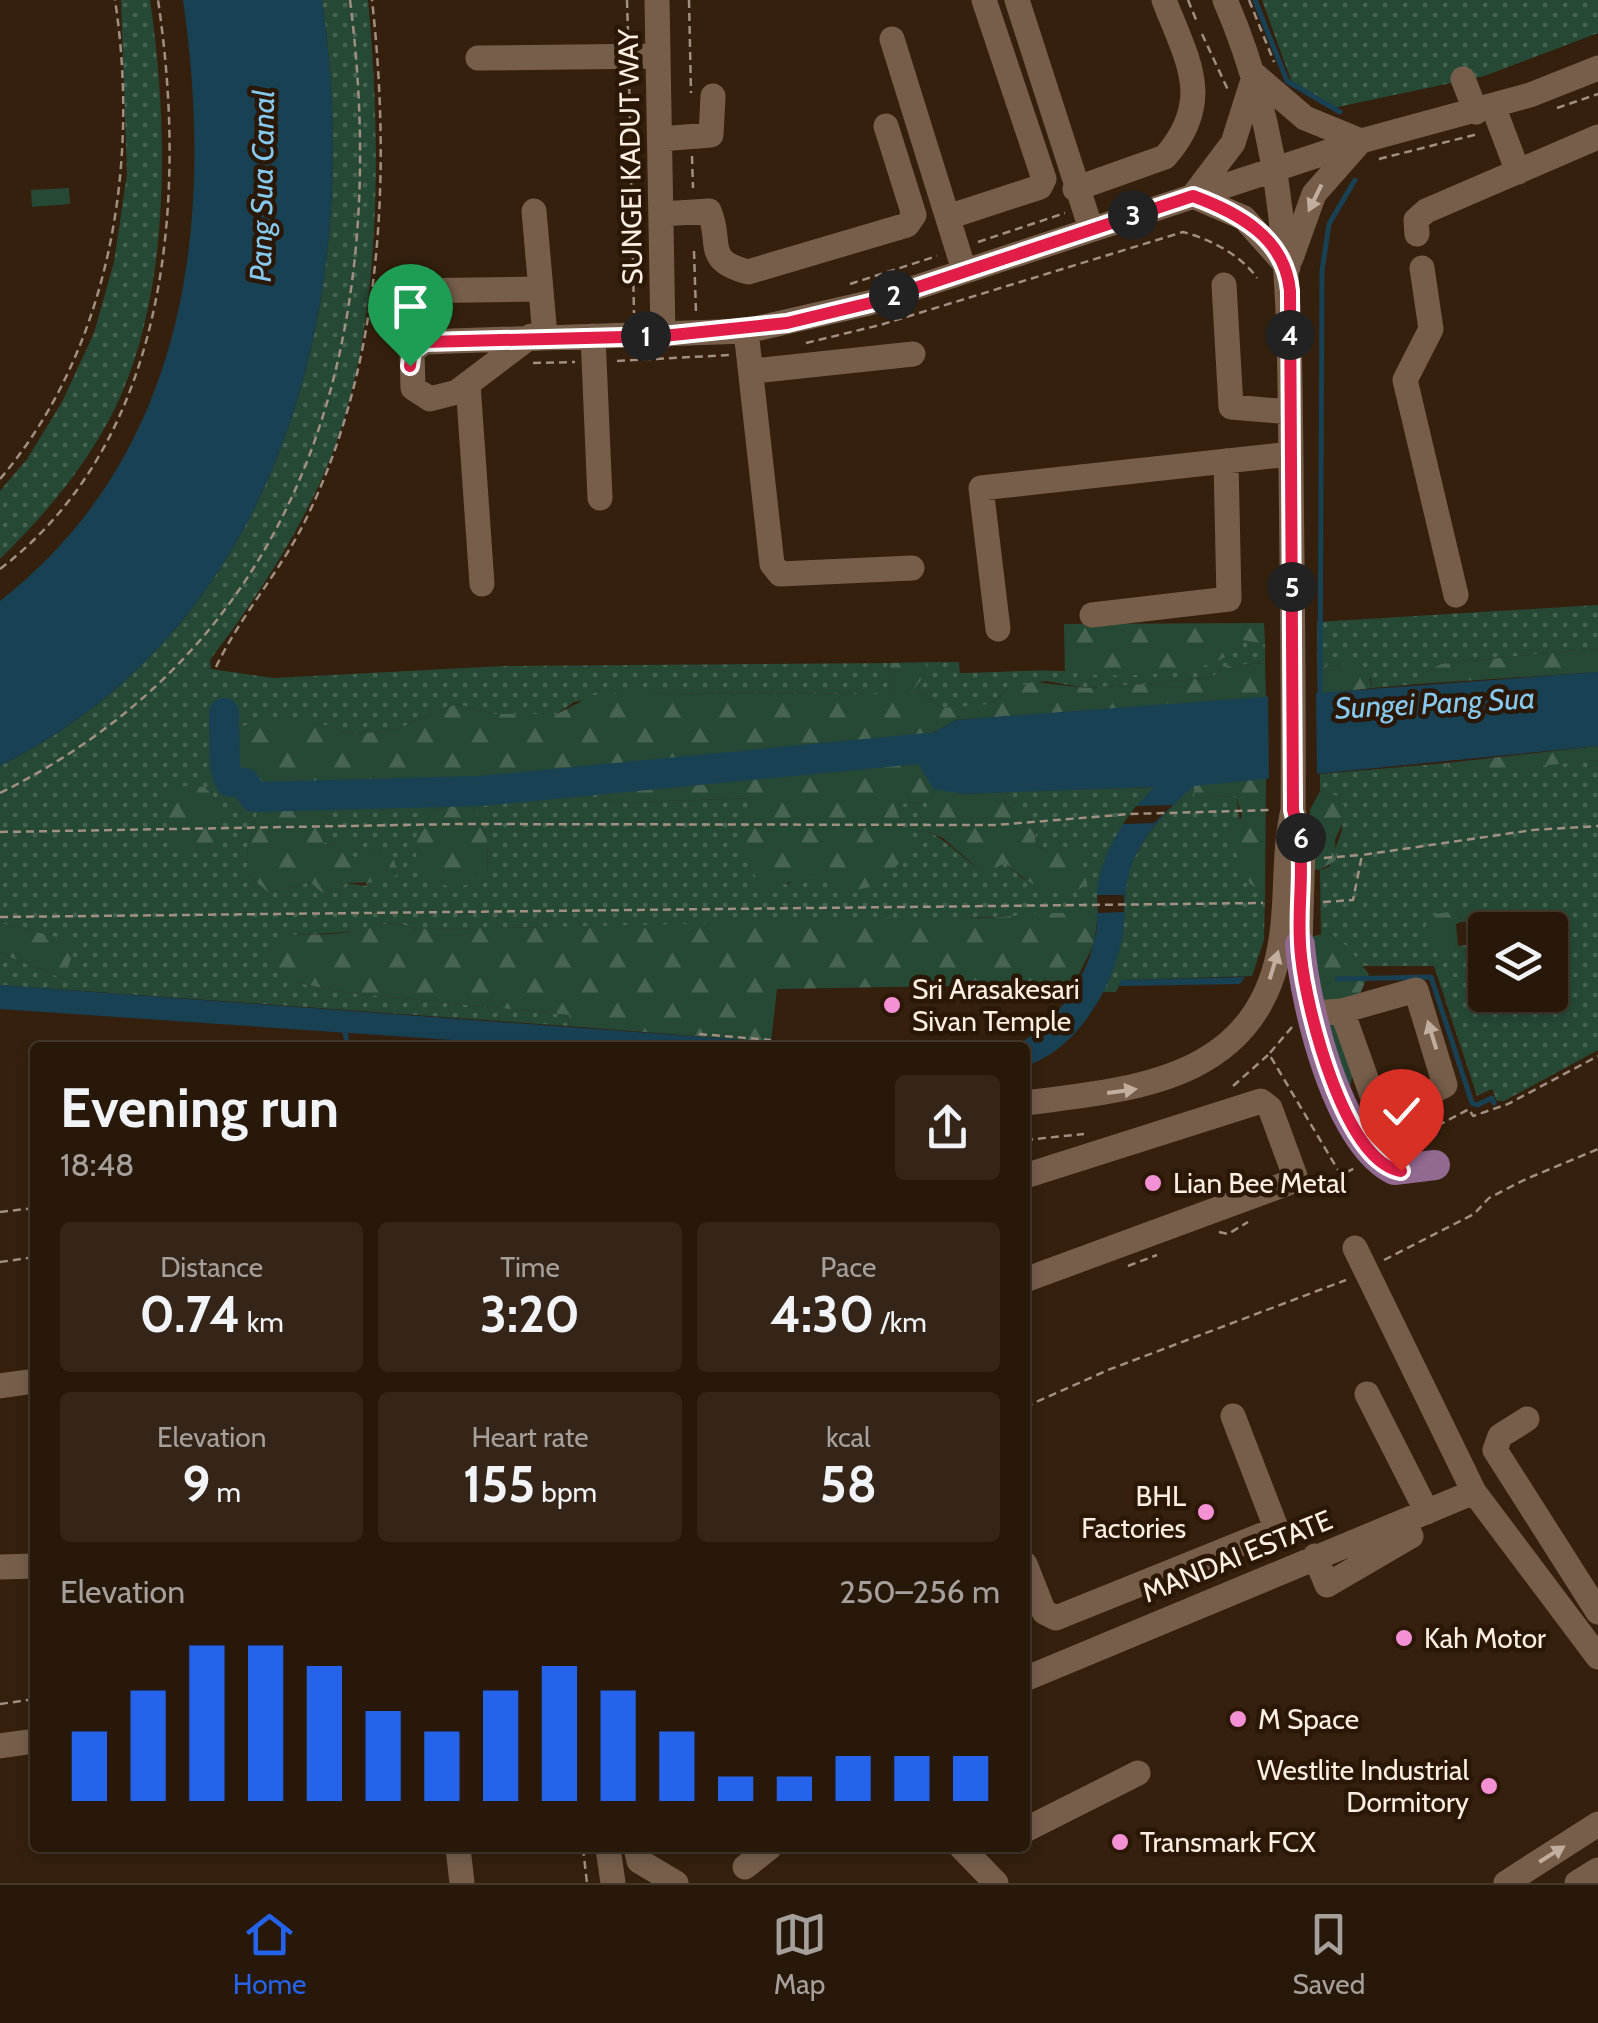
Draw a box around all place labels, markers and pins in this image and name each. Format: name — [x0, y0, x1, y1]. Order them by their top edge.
pin: 3 — [1108, 190, 1158, 240]
pin — [368, 264, 453, 367]
pin: 2 — [869, 270, 919, 320]
pin: 4 — [1265, 310, 1315, 360]
pin: 1 — [621, 311, 671, 361]
pin: 5 — [1267, 562, 1317, 612]
pin: 6 — [1276, 813, 1326, 863]
place label: Sri Arasakesari Sivan Temple — [912, 972, 1080, 1038]
marker: Sri Arasakesari Sivan Temple — [881, 994, 903, 1016]
pin — [1359, 1069, 1444, 1172]
place label: Lian Bee Metal — [1173, 1166, 1347, 1200]
marker: Lian Bee Metal — [1142, 1172, 1164, 1194]
place label: BHL Factories — [1081, 1479, 1186, 1545]
marker: BHL Factories — [1195, 1501, 1217, 1523]
place label: Kah Motor — [1424, 1621, 1546, 1655]
marker: Kah Motor — [1393, 1627, 1415, 1649]
place label: M Space — [1258, 1702, 1359, 1736]
marker: M Space — [1227, 1708, 1249, 1730]
place label: Westlite Industrial Dormitory — [1257, 1753, 1469, 1819]
marker: Westlite Industrial Dormitory — [1478, 1775, 1500, 1797]
place label: Transmark FCX — [1140, 1825, 1316, 1859]
marker: Transmark FCX — [1109, 1831, 1131, 1853]

